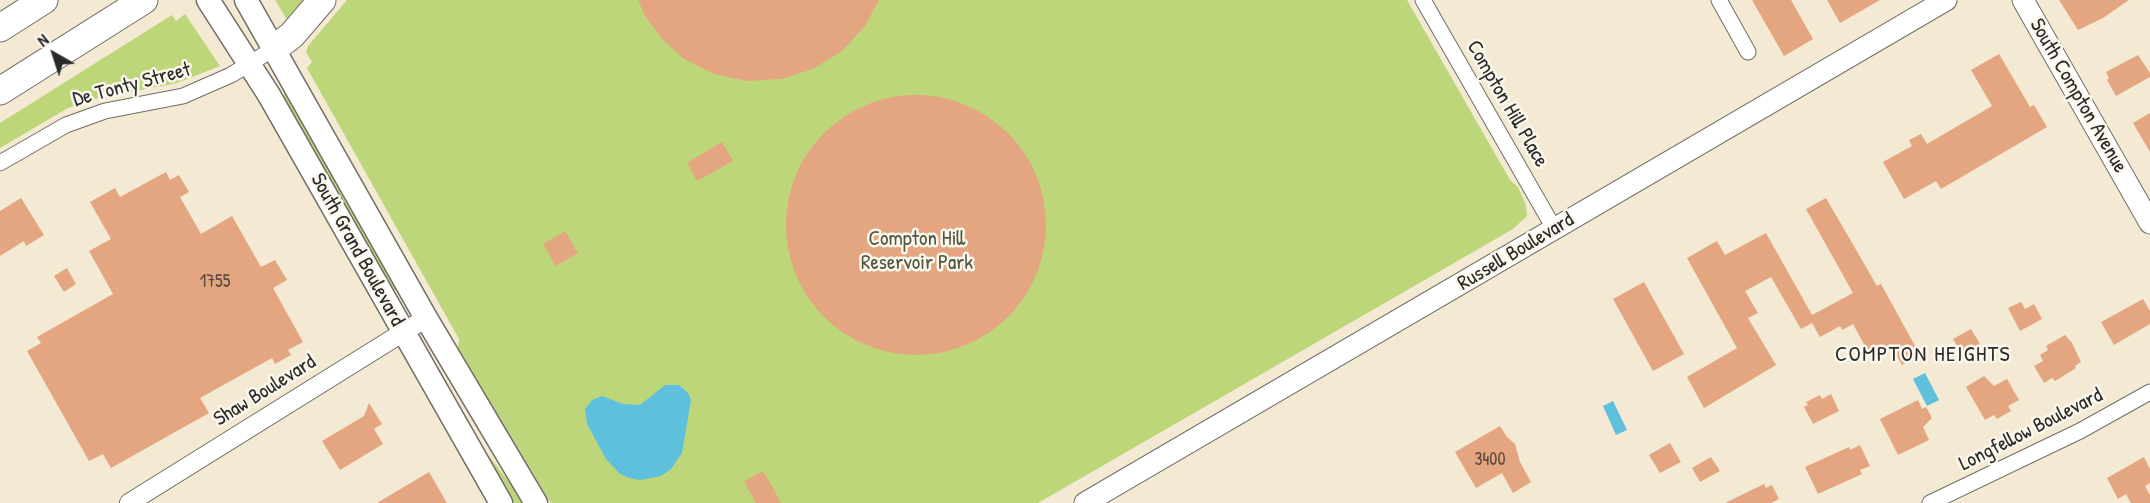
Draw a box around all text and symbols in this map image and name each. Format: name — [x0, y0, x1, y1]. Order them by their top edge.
street label: South Compton Avenue — [2024, 14, 2132, 178]
north arrow — [24, 24, 84, 84]
text: N — [32, 29, 53, 51]
street label: Compton Hill Place — [1461, 36, 1553, 172]
street label: De Tonty Street — [70, 57, 194, 113]
street label: South Grand Boulevard — [305, 169, 409, 331]
street label: Russell Boulevard — [1453, 208, 1579, 296]
park label: Compton Hill Reservoir Park — [861, 226, 973, 276]
house number: 1755 — [200, 271, 230, 293]
district label: COMPTON HEIGHTS — [1835, 342, 2011, 368]
street label: Shaw Boulevard — [209, 350, 321, 432]
street label: Longfellow Boulevard — [1955, 383, 2107, 477]
house number: 3400 — [1475, 449, 1505, 471]

